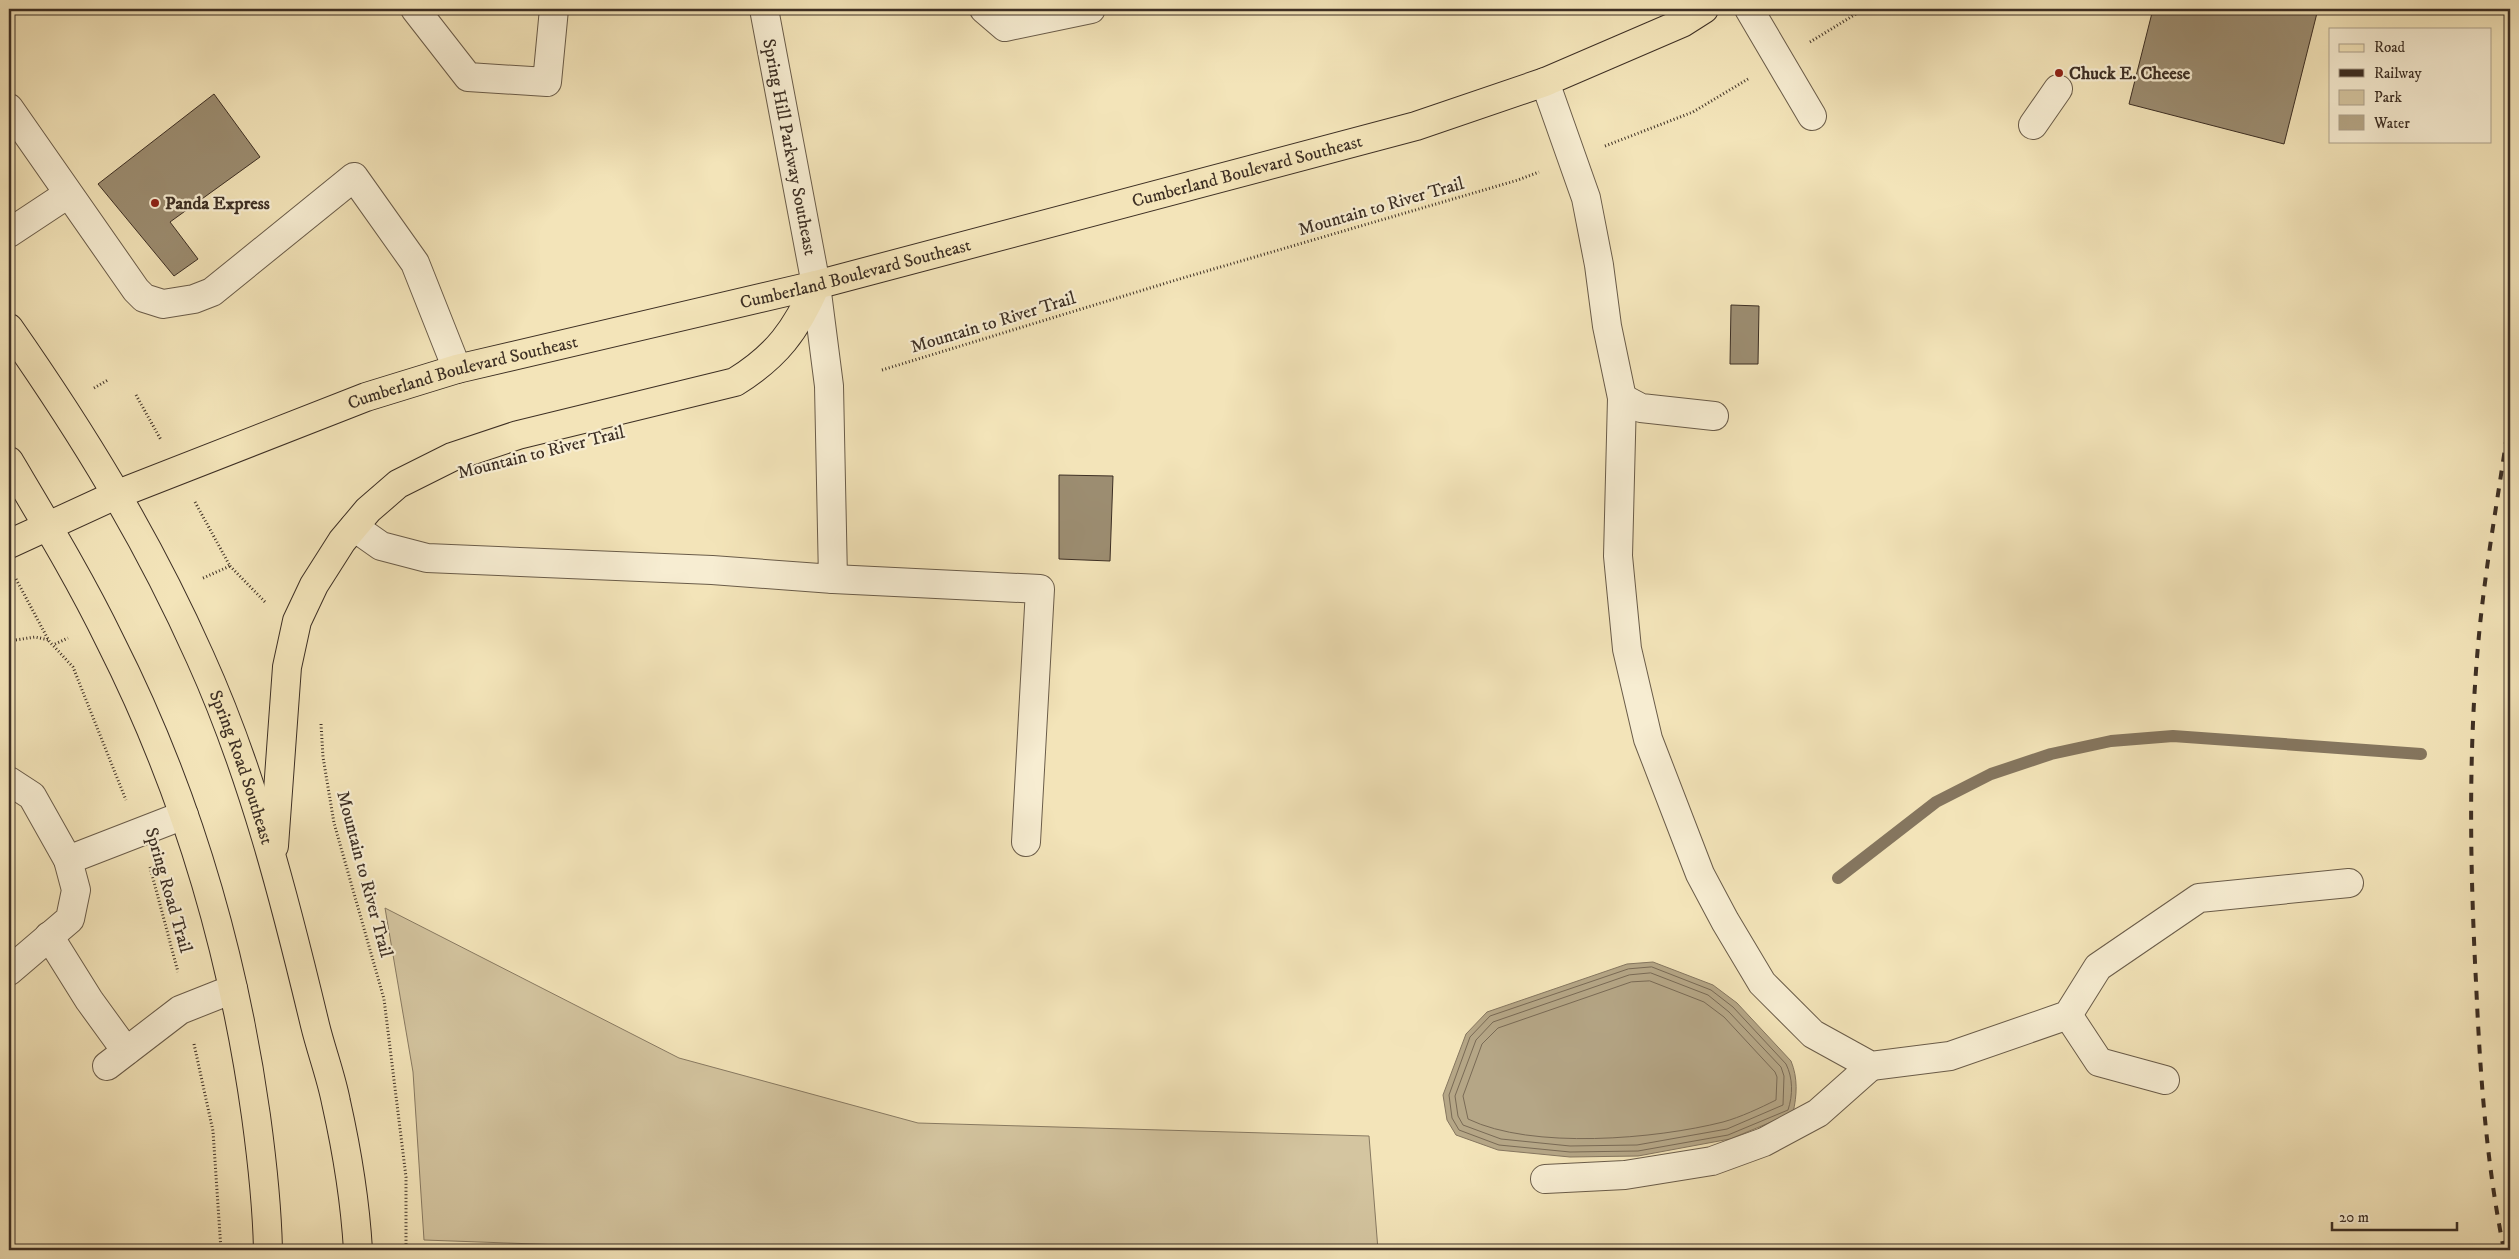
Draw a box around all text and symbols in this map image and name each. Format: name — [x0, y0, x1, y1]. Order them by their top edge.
legend — [2329, 28, 2492, 142]
street label: Spring Hill Parkway Southeast — [757, 37, 821, 258]
text: Road — [2374, 38, 2406, 57]
place label: Chuck E. Cheese — [2069, 63, 2191, 85]
text: Railway — [2374, 64, 2422, 83]
marker: Chuck E. Cheese — [2053, 67, 2065, 79]
text: Park — [2374, 88, 2403, 107]
text: Water — [2373, 114, 2410, 133]
street label: Cumberland Boulevard Southeast — [1130, 131, 1365, 213]
street label: Mountain to River Trail — [1296, 173, 1467, 241]
place label: Panda Express — [165, 193, 270, 215]
marker: Panda Express — [149, 197, 161, 209]
street label: Cumberland Boulevard Southeast — [738, 234, 974, 314]
street label: Mountain to River Trail — [908, 287, 1079, 359]
street label: Cumberland Boulevard Southeast — [345, 331, 580, 415]
street label: Mountain to River Trail — [455, 421, 628, 484]
street label: Spring Road Southeast — [204, 687, 278, 847]
street label: Mountain to River Trail — [331, 789, 397, 960]
street label: Spring Road Trail — [140, 825, 197, 956]
scale bar — [2332, 1199, 2456, 1231]
text: 20 m — [2339, 1208, 2369, 1227]

